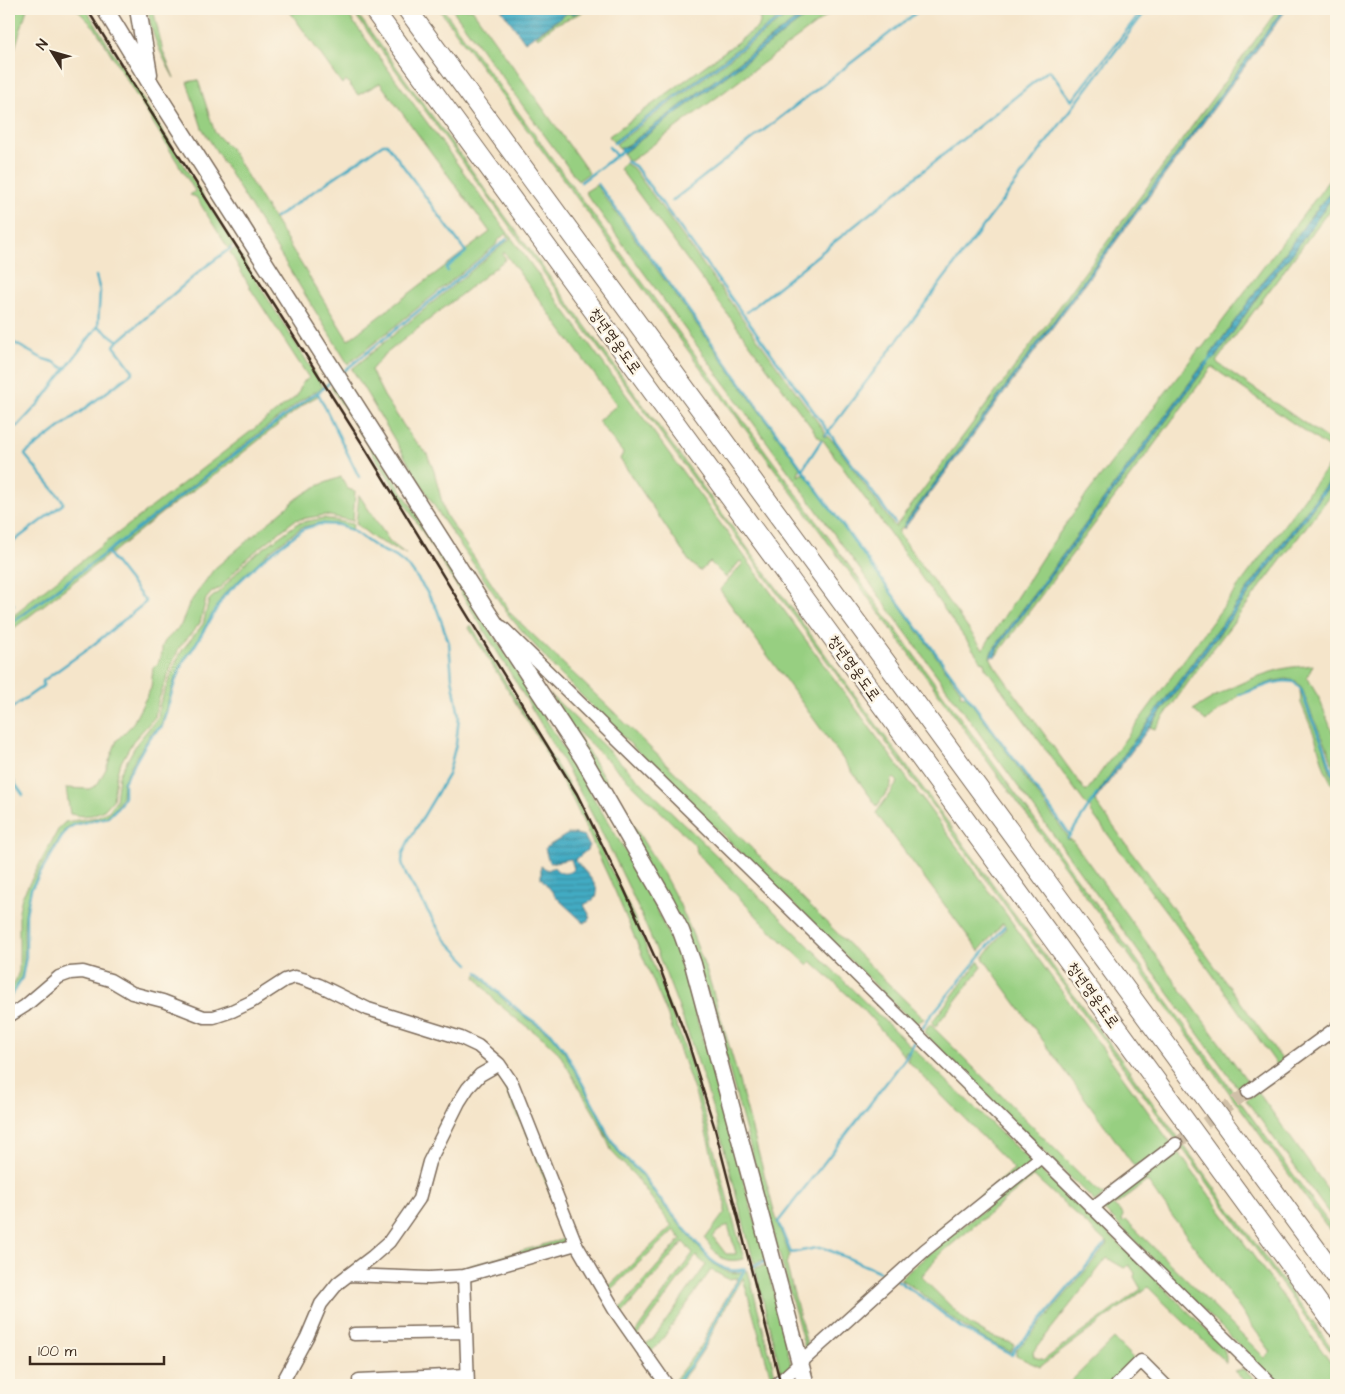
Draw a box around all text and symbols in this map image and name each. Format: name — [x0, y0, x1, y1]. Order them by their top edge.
north arrow — [28, 28, 78, 78]
text: N — [32, 35, 53, 54]
street label: 청년영웅도로 — [583, 303, 647, 379]
street label: 청년영웅도로 — [822, 630, 886, 706]
street label: 청년영웅도로 — [1061, 957, 1125, 1033]
scale bar — [30, 1334, 164, 1366]
text: 100 m — [38, 1341, 77, 1362]

